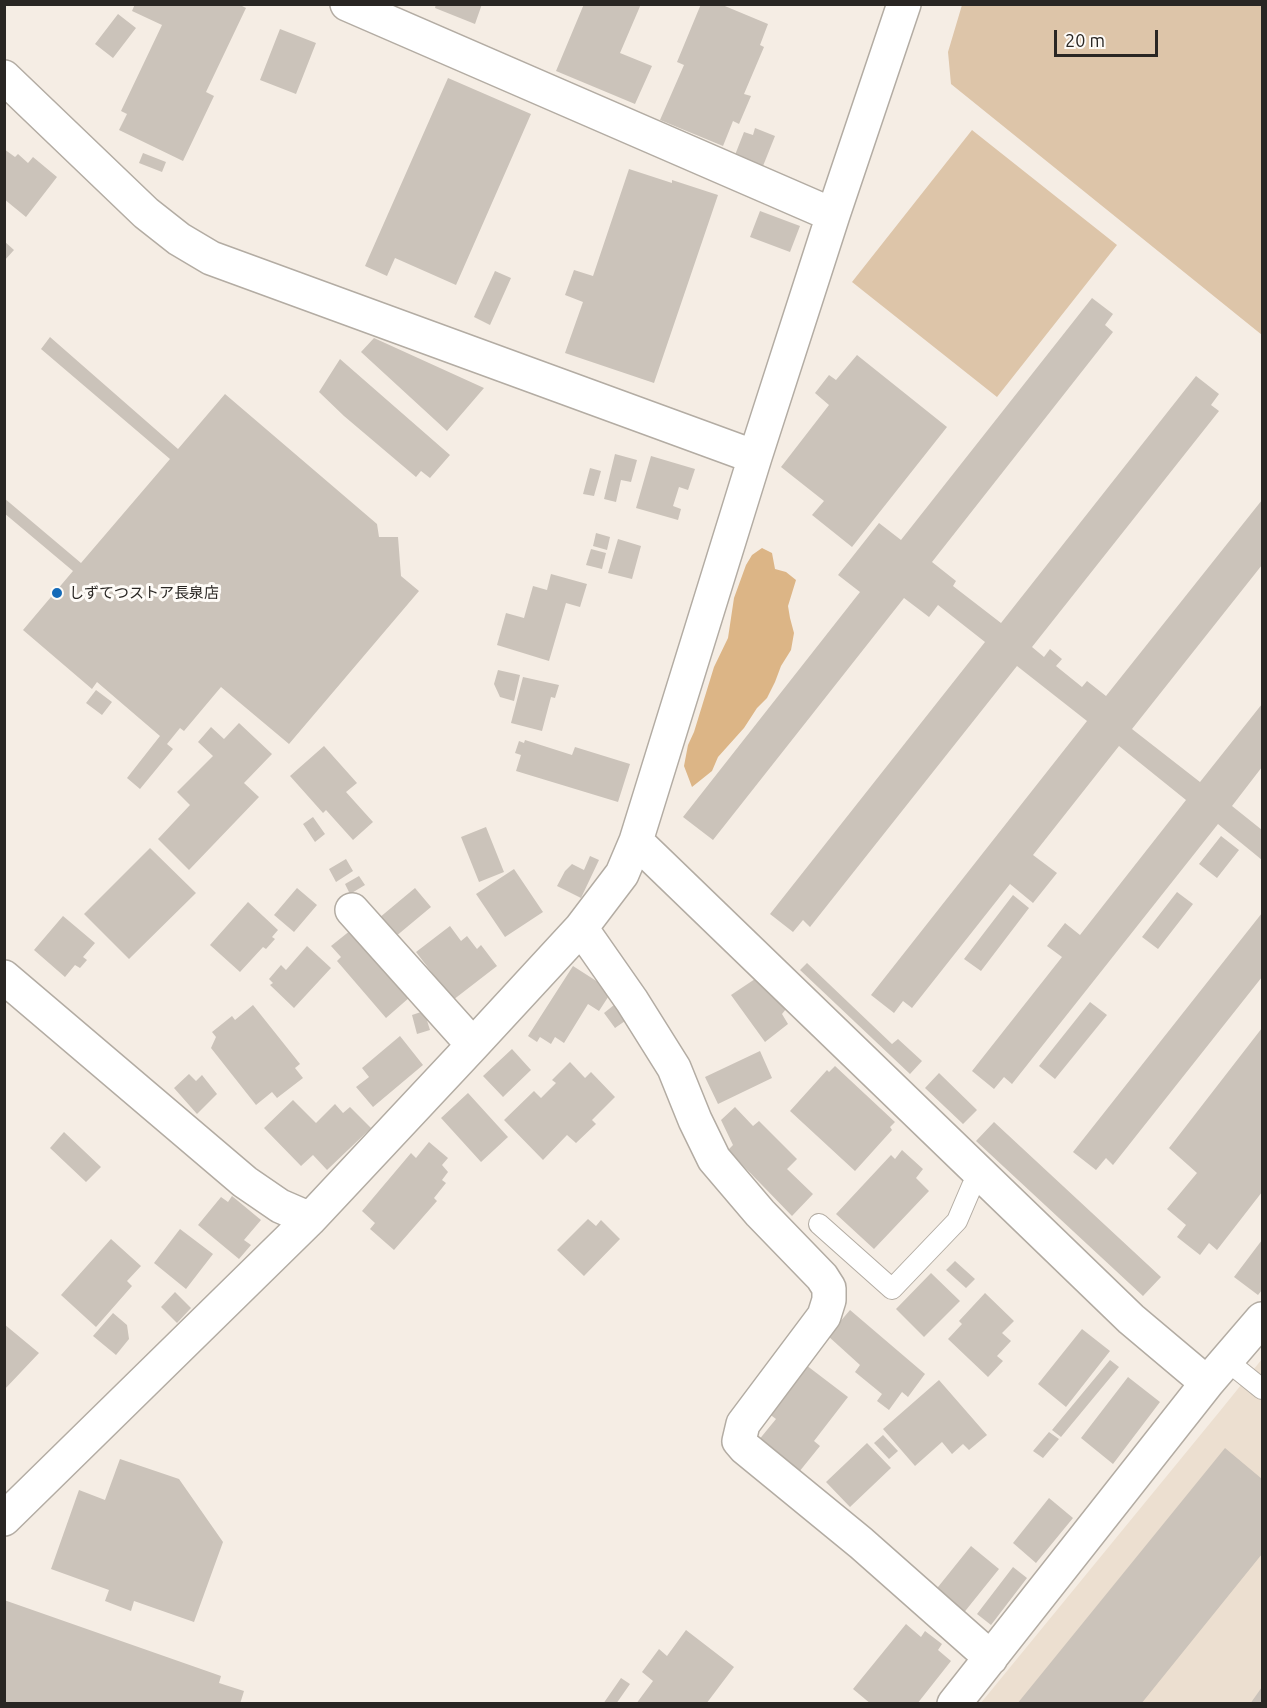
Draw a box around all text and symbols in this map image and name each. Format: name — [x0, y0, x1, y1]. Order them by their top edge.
scale bar — [1057, 18, 1160, 56]
text: 20 m — [1065, 30, 1105, 50]
place label: しずてつストア長泉店 — [69, 584, 219, 602]
marker: しずてつストア長泉店 — [50, 586, 64, 600]

